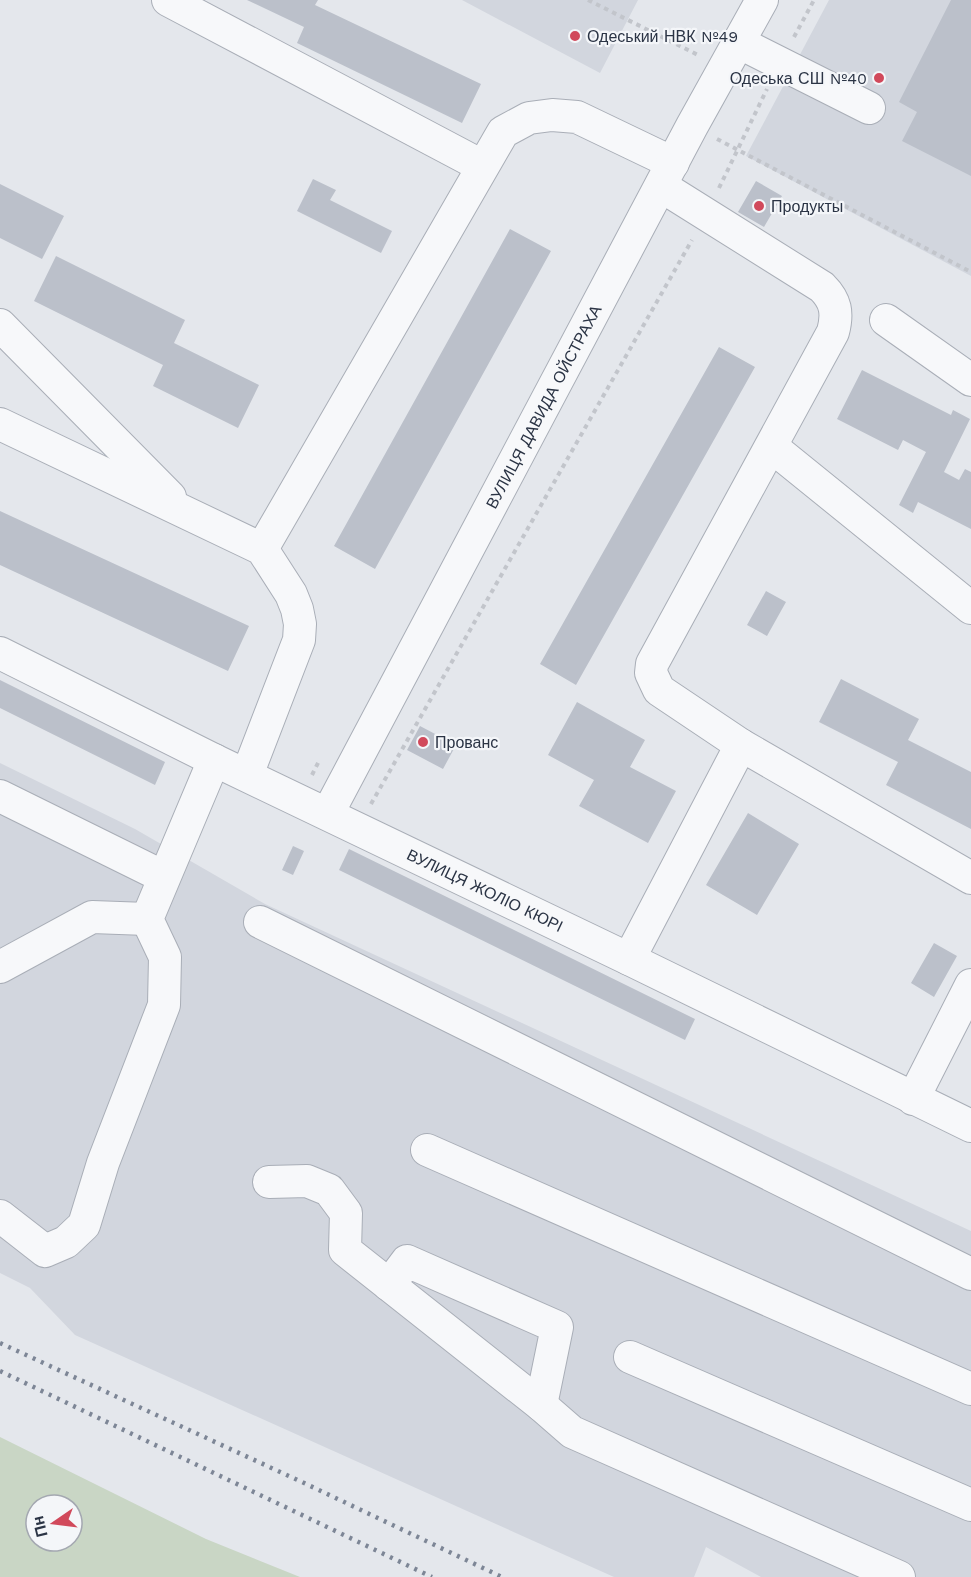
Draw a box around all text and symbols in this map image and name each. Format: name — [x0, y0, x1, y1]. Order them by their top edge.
place label: Одеський НВК №49 — [587, 27, 738, 46]
marker: Одеський НВК №49 — [568, 29, 582, 43]
place label: Одеська СШ №40 — [730, 69, 867, 88]
marker: Одеська СШ №40 — [872, 71, 886, 85]
place label: Продукты — [771, 197, 843, 216]
marker: Продукты — [752, 199, 766, 213]
street label: ВУЛИЦЯ ДАВИДА ОЙСТРАХА — [482, 301, 606, 512]
place label: Прованс — [435, 733, 498, 752]
marker: Прованс — [416, 735, 430, 749]
street label: ВУЛИЦЯ ЖОЛІО КЮРІ — [404, 845, 566, 936]
north arrow — [24, 1493, 84, 1553]
text: Пн — [28, 1514, 52, 1539]

